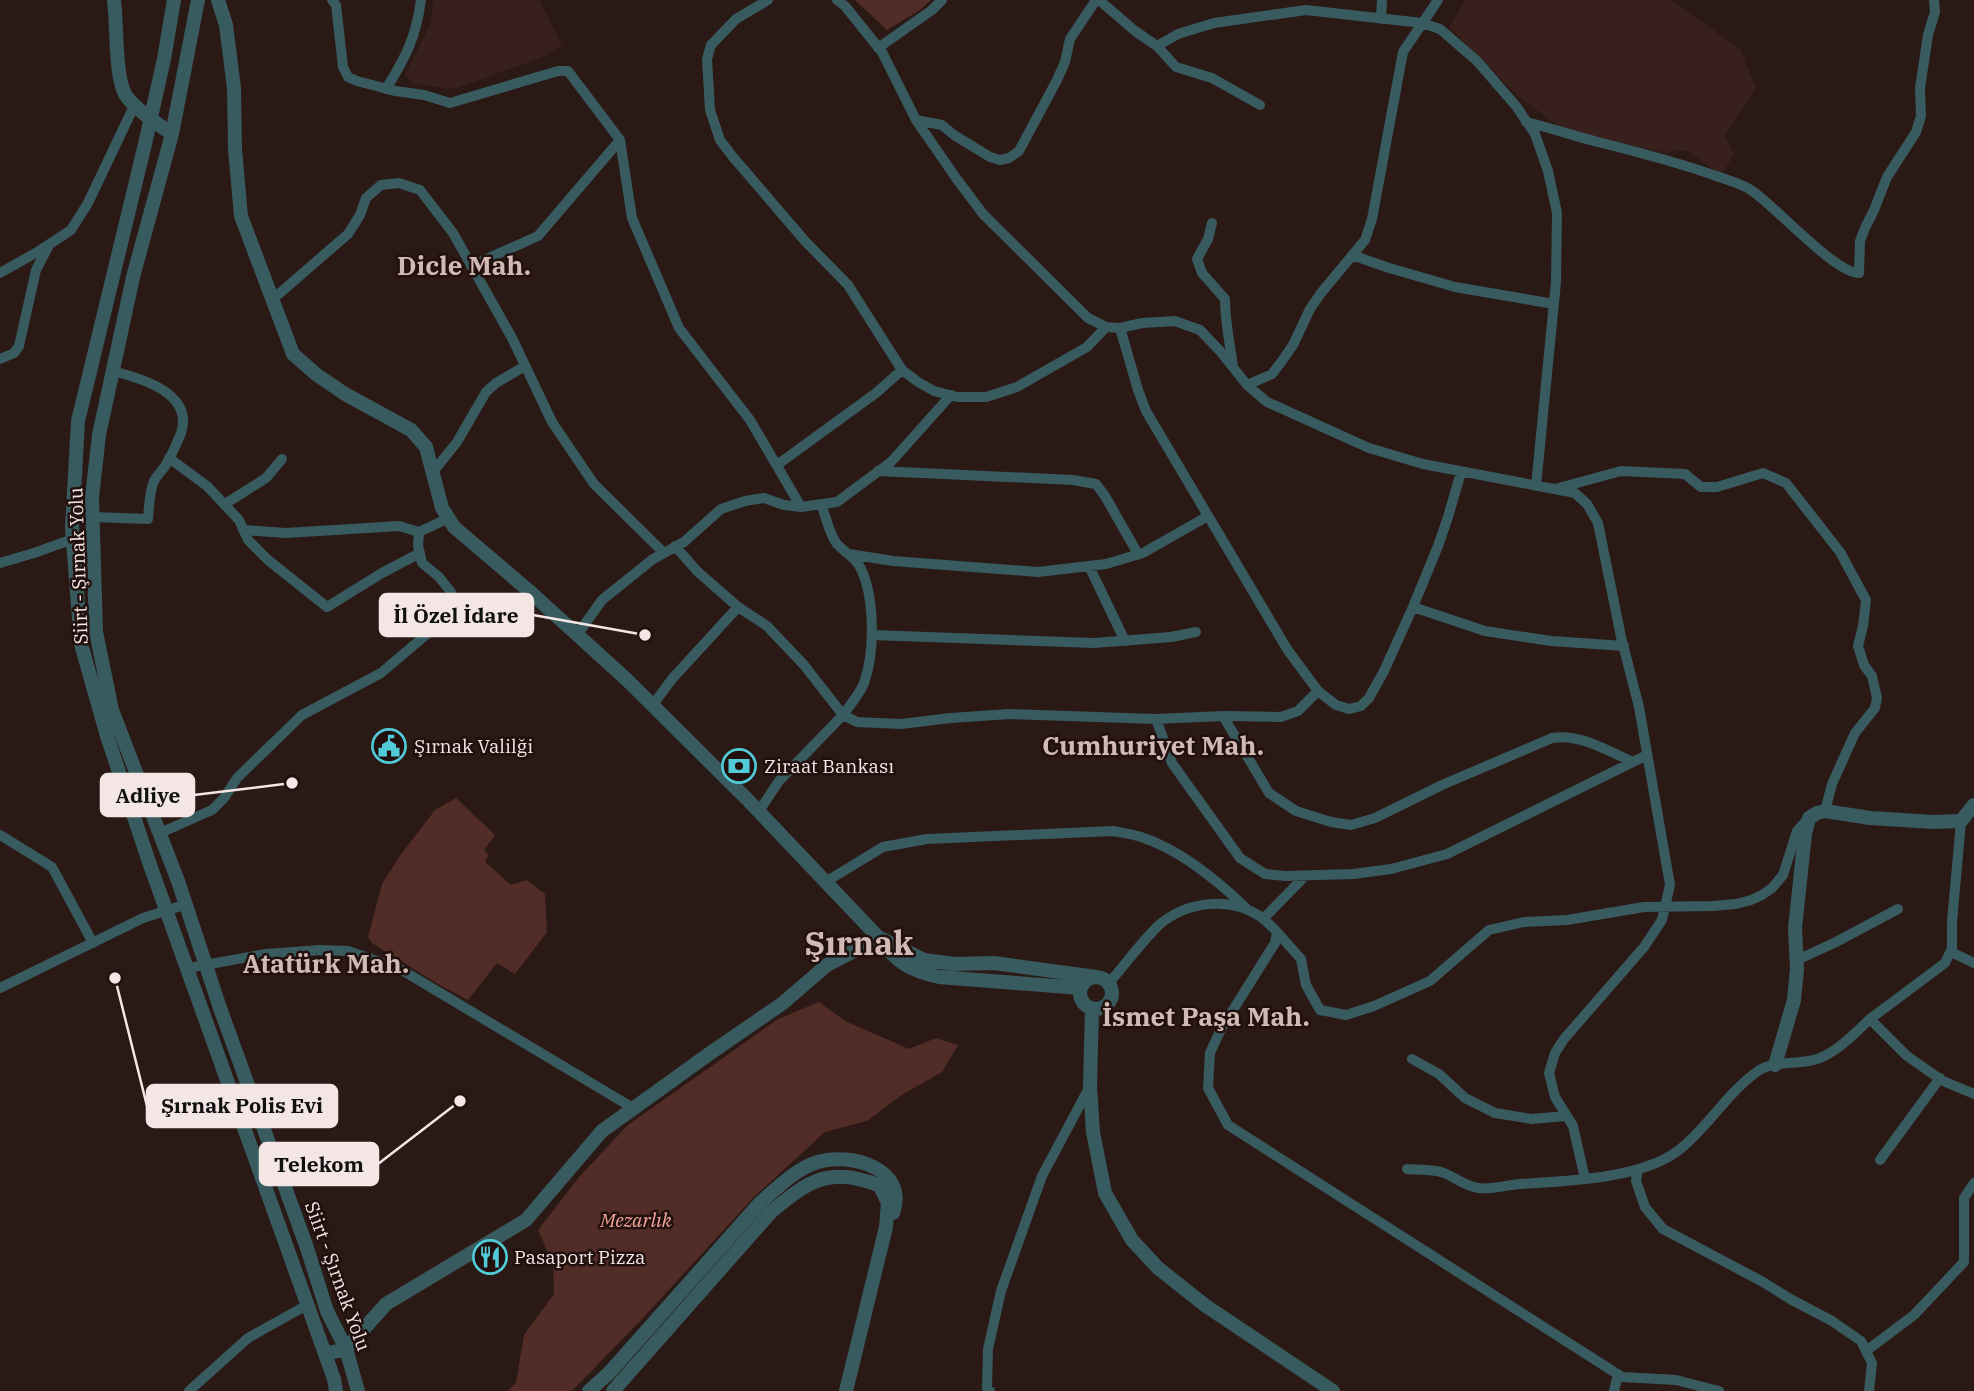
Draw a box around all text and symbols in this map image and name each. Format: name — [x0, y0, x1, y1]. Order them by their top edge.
district label: Dicle Mah. — [397, 248, 531, 282]
street label: Siirt - Şırnak Yolu — [63, 487, 93, 645]
callout: İl Özel İdare — [380, 594, 533, 636]
text: İl Özel İdare — [393, 601, 519, 629]
public building icon: Şırnak Valilği — [370, 727, 408, 765]
district label: Cumhuriyet Mah. — [1042, 728, 1264, 762]
place label: Şırnak Valilği — [414, 734, 533, 758]
bank icon: Ziraat Bankası — [720, 747, 758, 785]
place label: Ziraat Bankası — [764, 754, 894, 778]
callout: Adliye — [101, 774, 194, 816]
text: Adliye — [116, 781, 181, 809]
district label: Şırnak — [805, 921, 914, 964]
district label: Atatürk Mah. — [243, 946, 409, 980]
district label: İsmet Paşa Mah. — [1102, 999, 1310, 1033]
callout: Şırnak Polis Evi — [147, 1085, 337, 1127]
text: Şırnak Polis Evi — [161, 1091, 323, 1119]
callout: Telekom — [260, 1143, 378, 1185]
text: Telekom — [274, 1150, 364, 1178]
street label: Siirt - Şırnak Yolu — [300, 1198, 376, 1354]
park label: Mezarlık — [599, 1208, 673, 1232]
restaurant icon: Pasaport Pizza — [471, 1238, 509, 1276]
place label: Pasaport Pizza — [514, 1245, 645, 1269]

